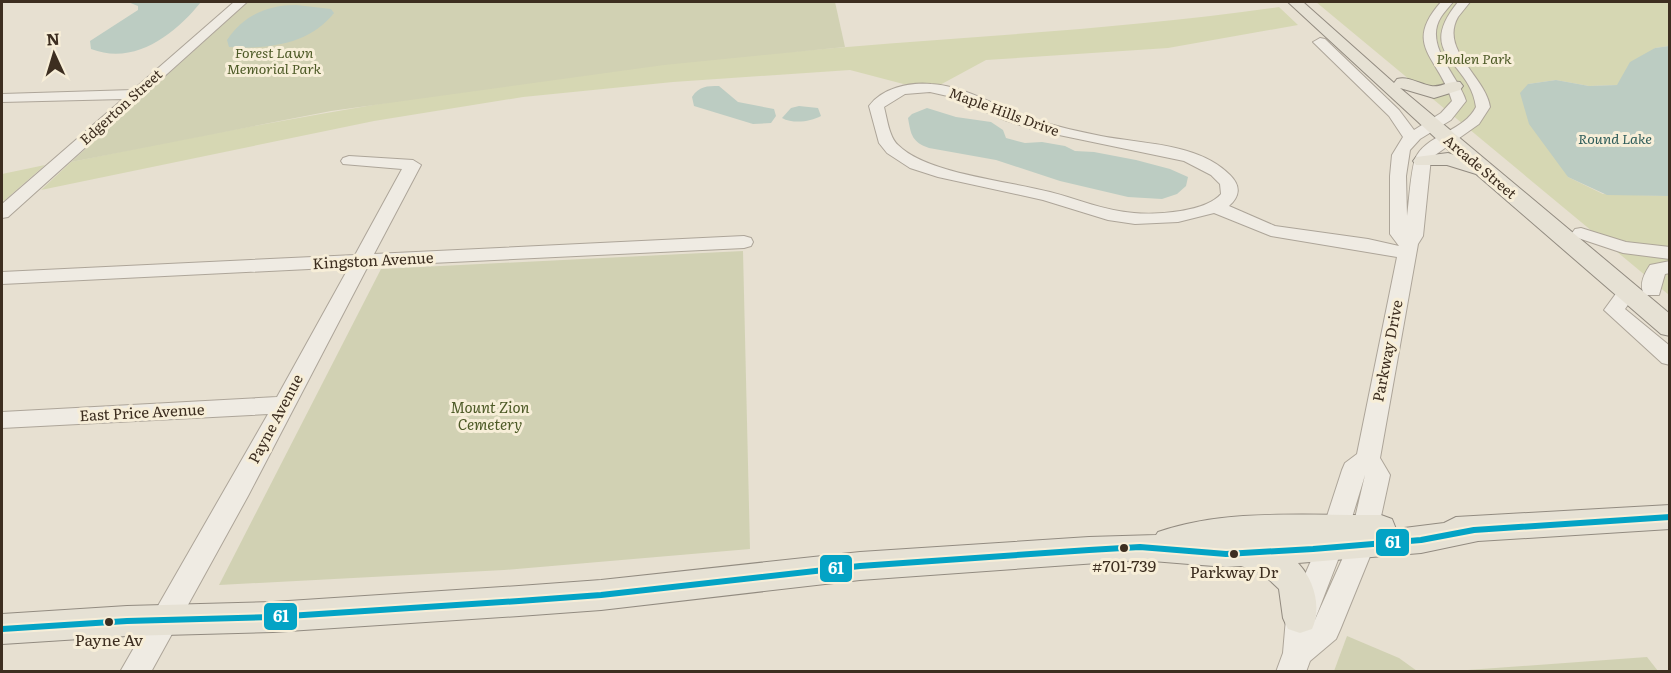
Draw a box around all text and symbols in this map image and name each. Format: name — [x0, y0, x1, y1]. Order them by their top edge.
north arrow — [24, 24, 84, 84]
text: N — [45, 26, 60, 50]
park label: Forest Lawn Memorial Park — [227, 42, 321, 78]
park label: Phalen Park — [1436, 48, 1512, 68]
street label: Edgerton Street — [75, 64, 166, 149]
street label: Maple Hills Drive — [946, 82, 1062, 140]
water label: Round Lake — [1578, 128, 1652, 148]
street label: Arcade Street — [1440, 130, 1522, 203]
street label: Kingston Avenue — [312, 245, 434, 274]
street label: Parkway Drive — [1365, 297, 1408, 404]
street label: Payne Avenue — [241, 369, 308, 467]
park label: Mount Zion Cemetery — [451, 395, 529, 435]
street label: East Price Avenue — [79, 397, 205, 426]
line badge: 61 — [1375, 528, 1410, 557]
text: 61 — [1385, 529, 1401, 553]
marker: #701-739 — [1118, 542, 1130, 554]
marker: Parkway Dr — [1228, 548, 1240, 560]
place label: #701-739 — [1092, 553, 1156, 577]
line badge: 61 — [819, 554, 853, 583]
text: 61 — [828, 555, 844, 579]
place label: Parkway Dr — [1190, 559, 1279, 583]
line badge: 61 — [263, 602, 298, 631]
text: 61 — [273, 603, 289, 627]
marker: Payne Av — [103, 616, 115, 628]
place label: Payne Av — [75, 627, 144, 651]

